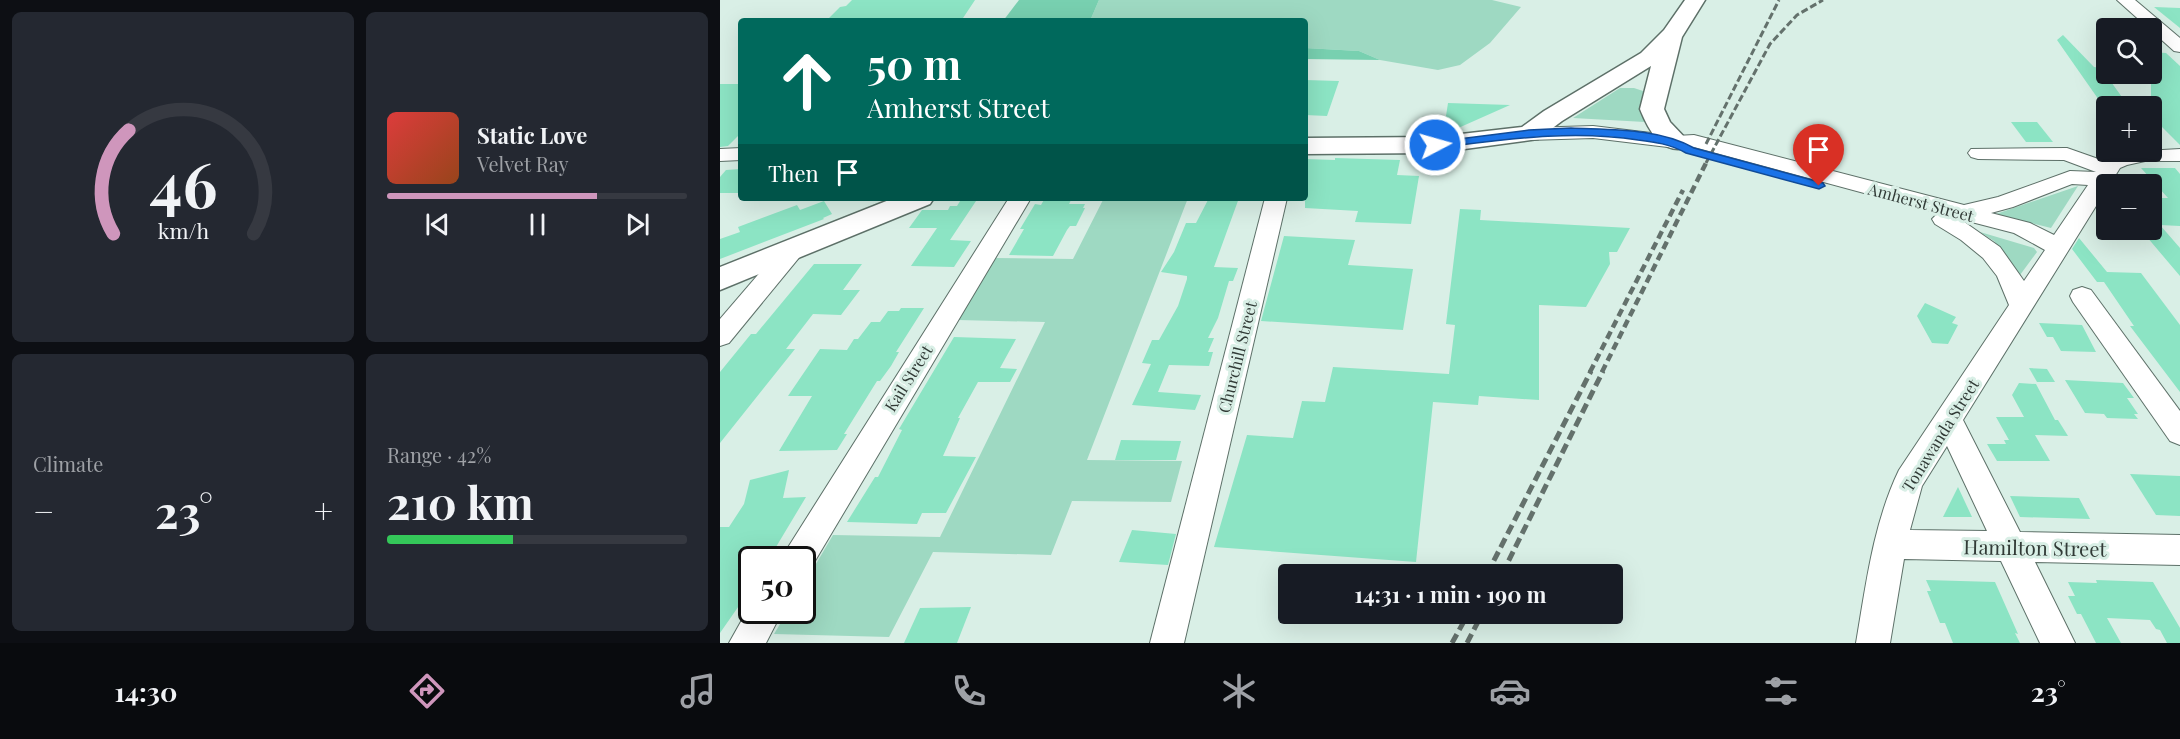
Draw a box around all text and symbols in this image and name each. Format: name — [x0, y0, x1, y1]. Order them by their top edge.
map controls — [2096, 18, 2162, 240]
button: search — [2096, 18, 2162, 84]
text: 50 m — [867, 35, 961, 91]
icon: ahead — [768, 42, 846, 120]
text: Amherst Street — [867, 89, 1050, 125]
button: + — [2096, 96, 2162, 162]
position arrow — [1403, 113, 1467, 177]
text: Static Love — [477, 120, 587, 150]
pin — [1793, 124, 1844, 186]
icon: arrive — [1802, 133, 1835, 166]
text: 46 — [149, 140, 217, 224]
text: Velvet Ray — [477, 150, 569, 177]
icon: arrive — [831, 156, 864, 189]
text: Then — [768, 158, 819, 188]
button: − — [2096, 174, 2162, 240]
street label: Amherst Street — [1865, 178, 1976, 226]
icon: previous — [421, 208, 454, 241]
icon: pause — [521, 208, 554, 241]
icon: next — [621, 208, 654, 241]
text: km/h — [157, 216, 209, 244]
street label: Churchill Street — [1213, 299, 1261, 415]
street label: Kail Street — [879, 340, 937, 415]
street label: Tonawanda Street — [1897, 374, 1983, 495]
text: Range · 42% — [387, 441, 491, 468]
text: Climate — [33, 450, 103, 477]
text: 210 km — [387, 471, 534, 531]
text: 23° — [155, 480, 213, 540]
text: − — [33, 488, 54, 532]
text: + — [314, 488, 333, 532]
street label: Hamilton Street — [1963, 532, 2108, 562]
speed limit sign: 50 — [738, 546, 816, 624]
text: 14:31 · 1 min · 190 m — [1354, 579, 1547, 609]
icon: directions — [406, 670, 448, 712]
icon: music — [677, 670, 719, 712]
icon: phone — [948, 670, 990, 712]
icon: climate — [1218, 670, 1260, 712]
icon: car — [1489, 670, 1531, 712]
icon: filters — [1760, 670, 1802, 712]
text: 14:30 — [114, 673, 177, 709]
text: 23° — [2031, 673, 2066, 709]

